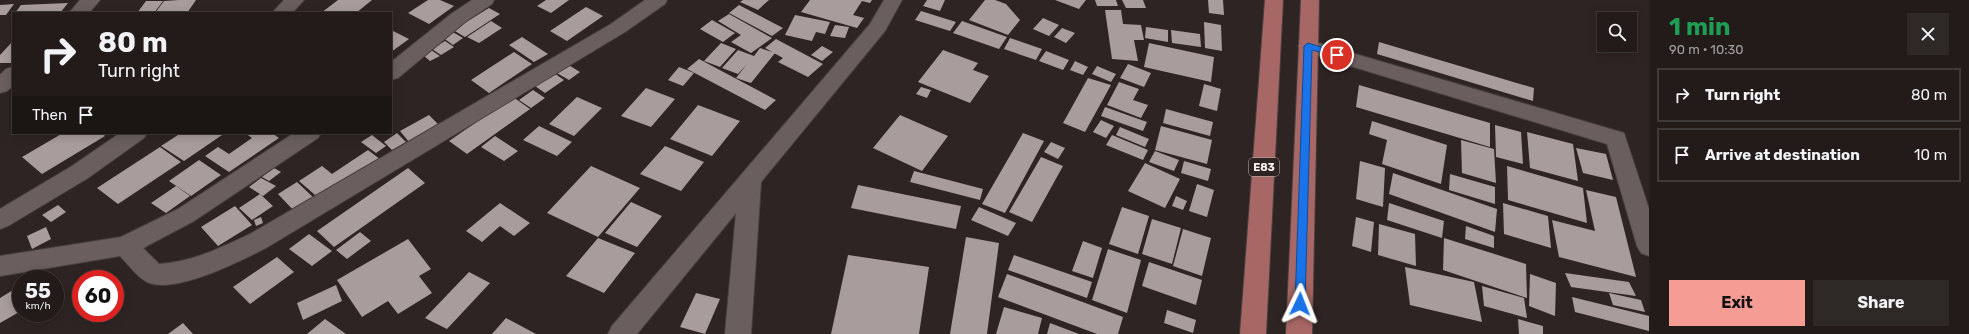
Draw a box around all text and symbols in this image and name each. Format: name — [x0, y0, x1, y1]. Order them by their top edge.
map controls — [1597, 12, 1637, 52]
button: search — [1597, 12, 1637, 52]
text: 1 min — [1669, 13, 1730, 41]
button: close — [1907, 13, 1949, 55]
text: 80 m — [98, 26, 168, 59]
icon: right — [32, 28, 84, 80]
pin — [1320, 38, 1354, 72]
text: 90 m · 10:30 — [1669, 42, 1744, 57]
icon: arrive — [1326, 44, 1348, 66]
text: Turn right — [98, 60, 180, 82]
icon: right — [1671, 84, 1693, 106]
text: Turn right — [1705, 86, 1780, 104]
text: 80 m — [1911, 86, 1947, 104]
icon: arrive — [75, 104, 97, 126]
text: Then — [32, 106, 67, 124]
icon: arrive — [1671, 144, 1693, 166]
text: Arrive at destination — [1705, 146, 1860, 164]
text: 10 m — [1914, 146, 1947, 164]
road number: E83 — [1249, 158, 1279, 176]
speed limit sign: 60 — [72, 270, 124, 322]
text: 55 — [25, 279, 51, 303]
button: Exit — [1669, 280, 1805, 326]
button: Share — [1813, 280, 1949, 326]
position arrow — [1279, 283, 1321, 325]
text: km/h — [26, 300, 50, 312]

